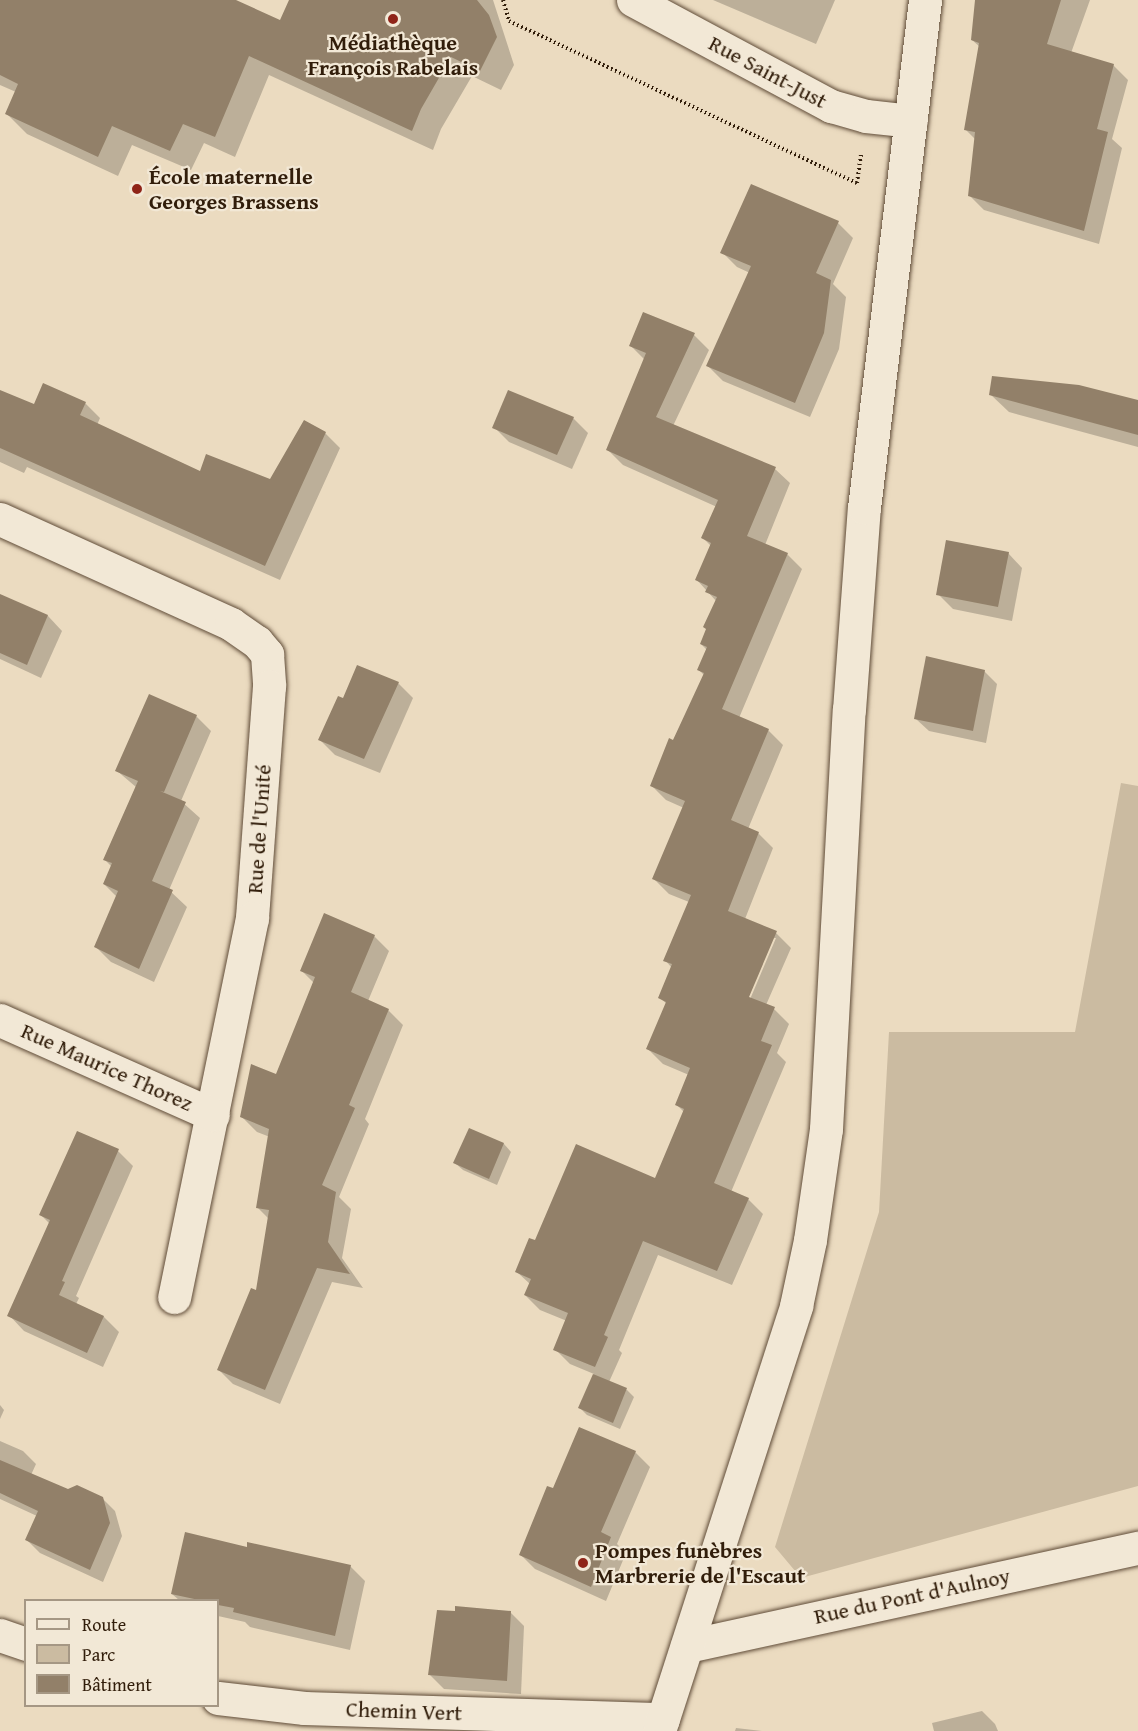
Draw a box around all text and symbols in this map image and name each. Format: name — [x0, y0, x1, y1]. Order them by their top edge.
marker: Médiathèque François Rabelais — [386, 12, 400, 26]
place label: Médiathèque François Rabelais — [308, 29, 478, 80]
street label: Rue Saint-Just — [704, 30, 832, 114]
place label: École maternelle Georges Brassens — [149, 163, 319, 214]
marker: École maternelle Georges Brassens — [130, 182, 144, 196]
street label: Rue de l'Unité — [241, 763, 277, 895]
street label: Rue Maurice Thorez — [17, 1017, 197, 1117]
place label: Pompes funèbres Marbrerie de l'Escaut — [595, 1537, 805, 1588]
marker: Pompes funèbres Marbrerie de l'Escaut — [576, 1556, 590, 1570]
street label: Rue du Pont d'Aulnoy — [812, 1562, 1012, 1630]
legend — [24, 1599, 219, 1707]
text: Route — [82, 1611, 126, 1638]
text: Parc — [82, 1641, 115, 1668]
text: Bâtiment — [82, 1671, 152, 1698]
street label: Chemin Vert — [345, 1696, 463, 1726]

